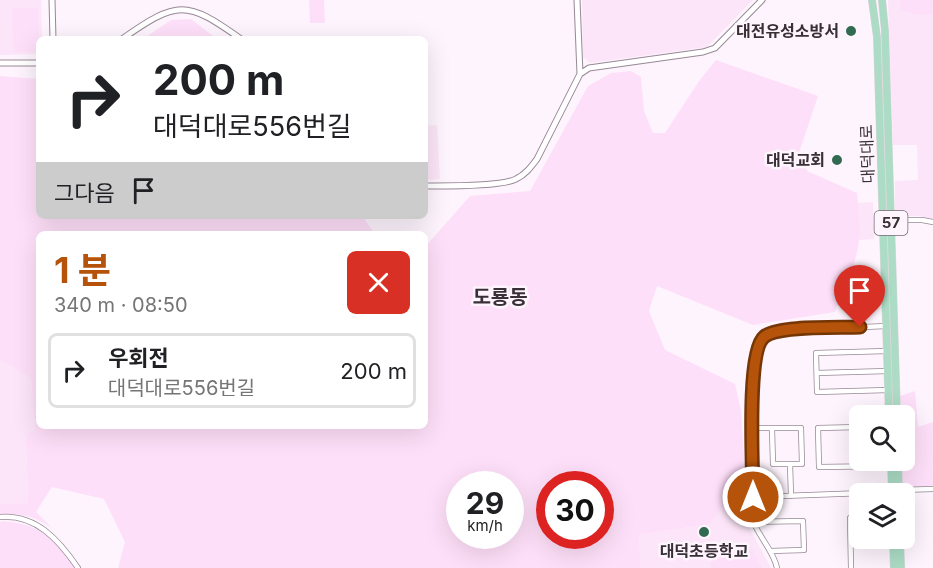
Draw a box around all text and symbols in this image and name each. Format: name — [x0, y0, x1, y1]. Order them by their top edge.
place label: 대전유성소방서 — [736, 21, 839, 41]
marker: 대전유성소방서 — [844, 24, 858, 38]
text: 200 m — [153, 54, 284, 105]
icon: right — [54, 60, 132, 138]
text: 대덕대로556번길 — [153, 110, 352, 143]
street label: 대덕대로 — [856, 124, 878, 184]
place label: 대덕교회 — [766, 150, 825, 170]
marker: 대덕교회 — [830, 153, 844, 167]
icon: arrive — [127, 174, 160, 207]
text: 그다음 — [54, 180, 115, 206]
road number: 57 — [874, 211, 908, 235]
text: 1 분 — [54, 248, 111, 292]
button: close — [347, 251, 410, 314]
pin — [834, 265, 885, 327]
icon: arrive — [843, 274, 876, 307]
district label: 도룡동 — [472, 285, 528, 309]
text: 340 m · 08:50 — [54, 293, 188, 317]
text: 우회전 — [108, 345, 169, 371]
icon: right — [57, 354, 90, 387]
text: 200 m — [340, 358, 407, 384]
text: 대덕대로556번길 — [108, 376, 255, 400]
map controls — [849, 405, 915, 549]
button: search — [849, 405, 915, 471]
position arrow — [721, 465, 785, 529]
speed limit sign: 30 — [536, 471, 614, 549]
button: layers — [849, 483, 915, 549]
text: 29 — [466, 485, 504, 521]
text: km/h — [467, 516, 503, 535]
marker: 대덕초등학교 — [697, 525, 711, 539]
place label: 대덕초등학교 — [660, 541, 748, 561]

